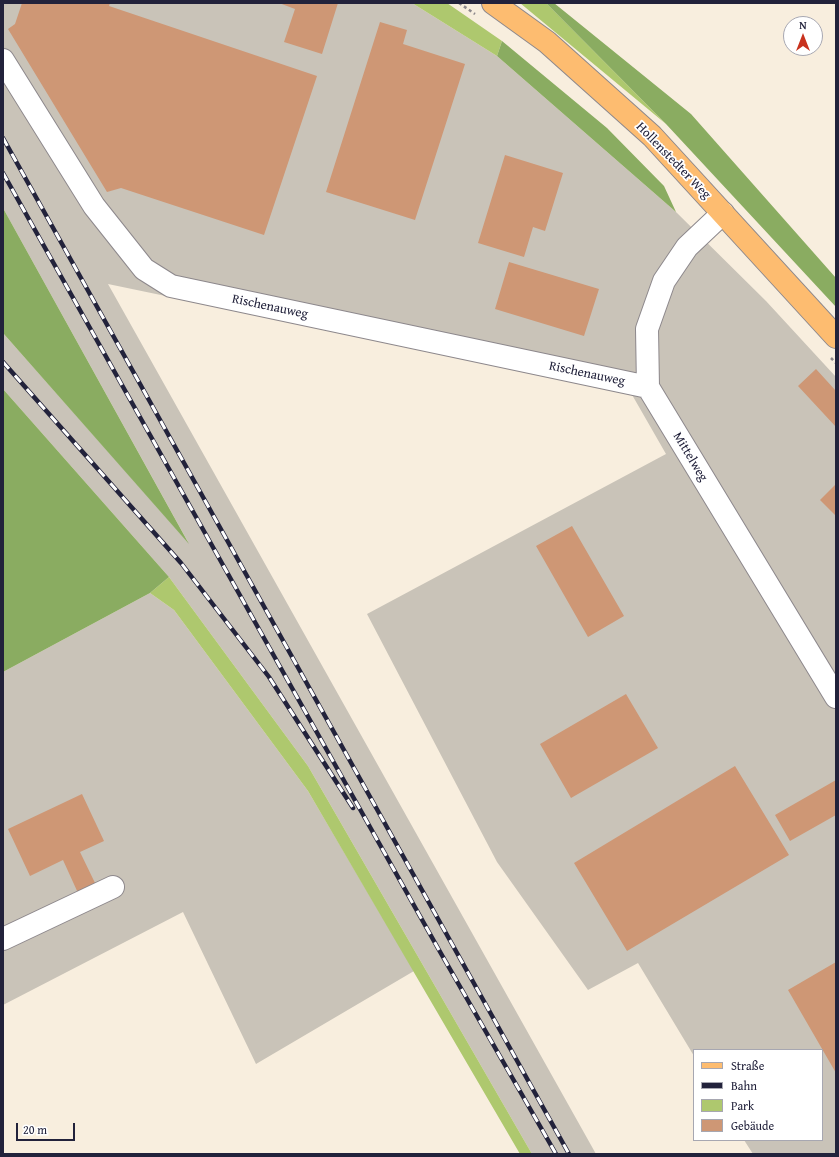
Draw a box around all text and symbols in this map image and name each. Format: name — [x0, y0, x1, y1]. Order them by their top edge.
north arrow — [783, 16, 823, 56]
text: N — [799, 17, 807, 33]
street label: Hollenstedter Weg — [632, 119, 714, 203]
street label: Rischenauweg — [231, 291, 309, 323]
street label: Rischenauweg — [548, 358, 626, 390]
street label: Mittelweg — [669, 430, 711, 484]
legend — [693, 1049, 823, 1141]
text: Straße — [731, 1057, 764, 1074]
text: Bahn — [731, 1077, 757, 1094]
text: Park — [731, 1097, 754, 1114]
scale bar — [18, 1115, 77, 1141]
text: Gebäude — [731, 1117, 774, 1134]
text: 20 m — [23, 1121, 47, 1138]

